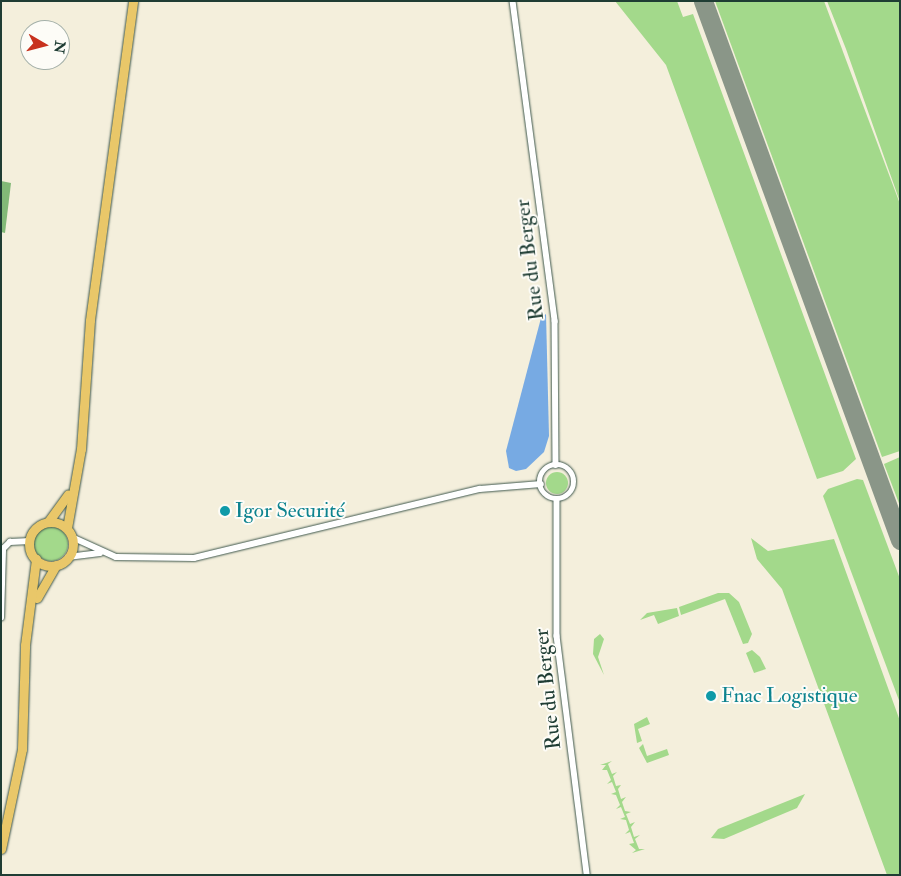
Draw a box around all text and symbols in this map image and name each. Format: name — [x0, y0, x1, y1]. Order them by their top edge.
north arrow — [20, 20, 70, 70]
text: N — [50, 40, 69, 54]
street label: Rue du Berger — [510, 198, 550, 322]
place label: Igor Securité — [235, 498, 345, 524]
marker: Igor Securité — [219, 505, 231, 517]
street label: Rue du Berger — [529, 627, 567, 751]
place label: Fnac Logistique — [721, 683, 857, 709]
marker: Fnac Logistique — [705, 690, 717, 702]

